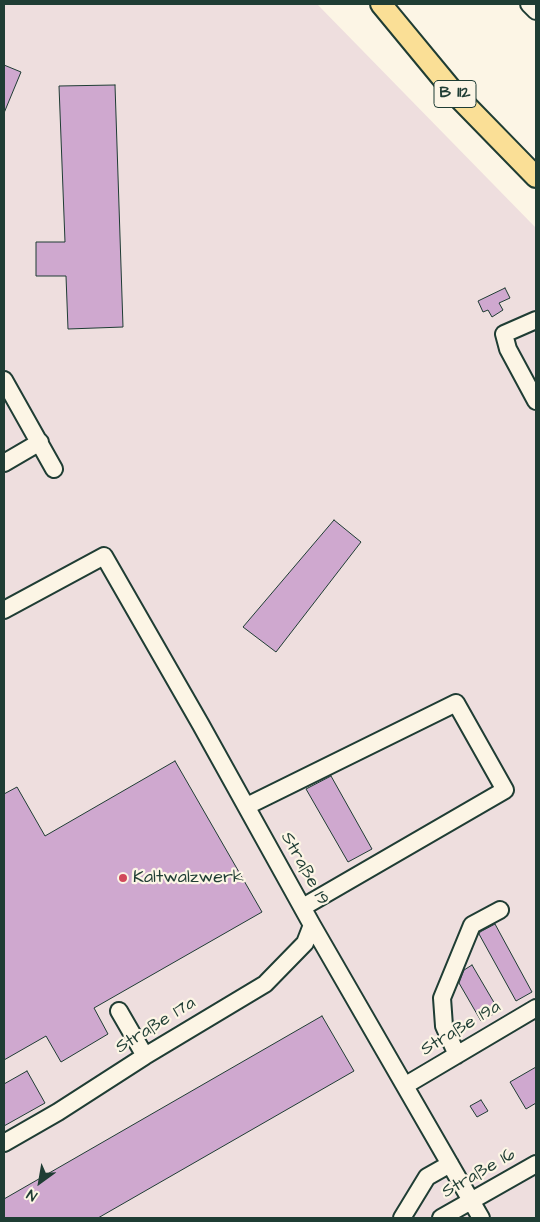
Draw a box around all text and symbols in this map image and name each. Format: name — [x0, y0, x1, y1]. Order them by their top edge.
road number: B 112 — [434, 80, 476, 108]
street label: Straße 19 — [275, 829, 333, 909]
place label: Kaltwalzwerk — [133, 867, 244, 889]
marker: Kaltwalzwerk — [117, 872, 129, 884]
street label: Straße 17a — [112, 993, 200, 1059]
street label: Straße 19a — [417, 997, 505, 1061]
street label: Straße 16 — [438, 1144, 520, 1204]
north arrow — [15, 1157, 65, 1207]
text: N — [23, 1184, 41, 1206]

